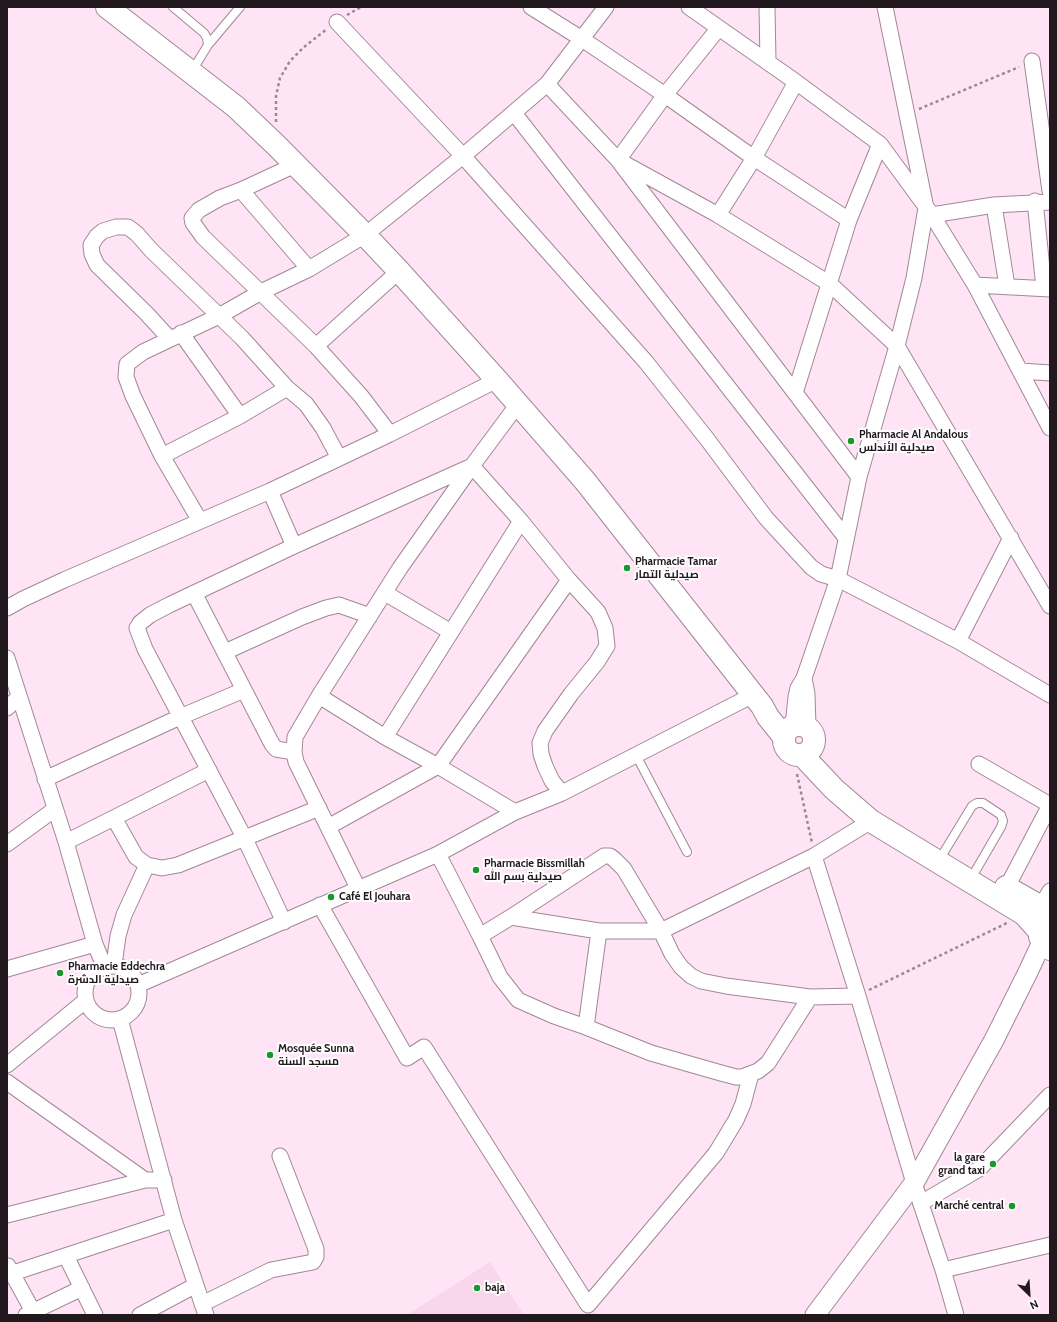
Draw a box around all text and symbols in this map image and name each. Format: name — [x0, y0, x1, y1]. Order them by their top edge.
place label: Pharmacie Al Andalous صيدلية الأندلس — [859, 428, 968, 454]
marker: Pharmacie Al Andalous صيدلية الأندلس — [846, 436, 856, 446]
place label: Pharmacie Tamar صيدلية التمار — [635, 555, 717, 581]
marker: Pharmacie Tamar صيدلية التمار — [622, 563, 632, 573]
place label: Pharmacie Bissmillah صيدلية بسم الله — [484, 857, 585, 883]
marker: Pharmacie Bissmillah صيدلية بسم الله — [471, 865, 481, 875]
place label: Café El Jouhara — [339, 890, 410, 904]
marker: Café El Jouhara — [326, 892, 336, 902]
place label: Pharmacie Eddechra صيدلية الدشرة — [68, 960, 165, 986]
marker: Pharmacie Eddechra صيدلية الدشرة — [55, 968, 65, 978]
place label: Mosquée Sunna مسجد السنة — [278, 1042, 354, 1068]
marker: Mosquée Sunna مسجد السنة — [265, 1050, 275, 1060]
place label: la gare grand taxi — [938, 1151, 985, 1177]
marker: la gare grand taxi — [988, 1159, 998, 1169]
place label: Marché central — [934, 1199, 1004, 1213]
marker: Marché central — [1007, 1201, 1017, 1211]
north arrow — [1009, 1274, 1049, 1314]
place label: baja — [485, 1281, 505, 1295]
marker: baja — [472, 1283, 482, 1293]
text: N — [1028, 1297, 1041, 1313]

